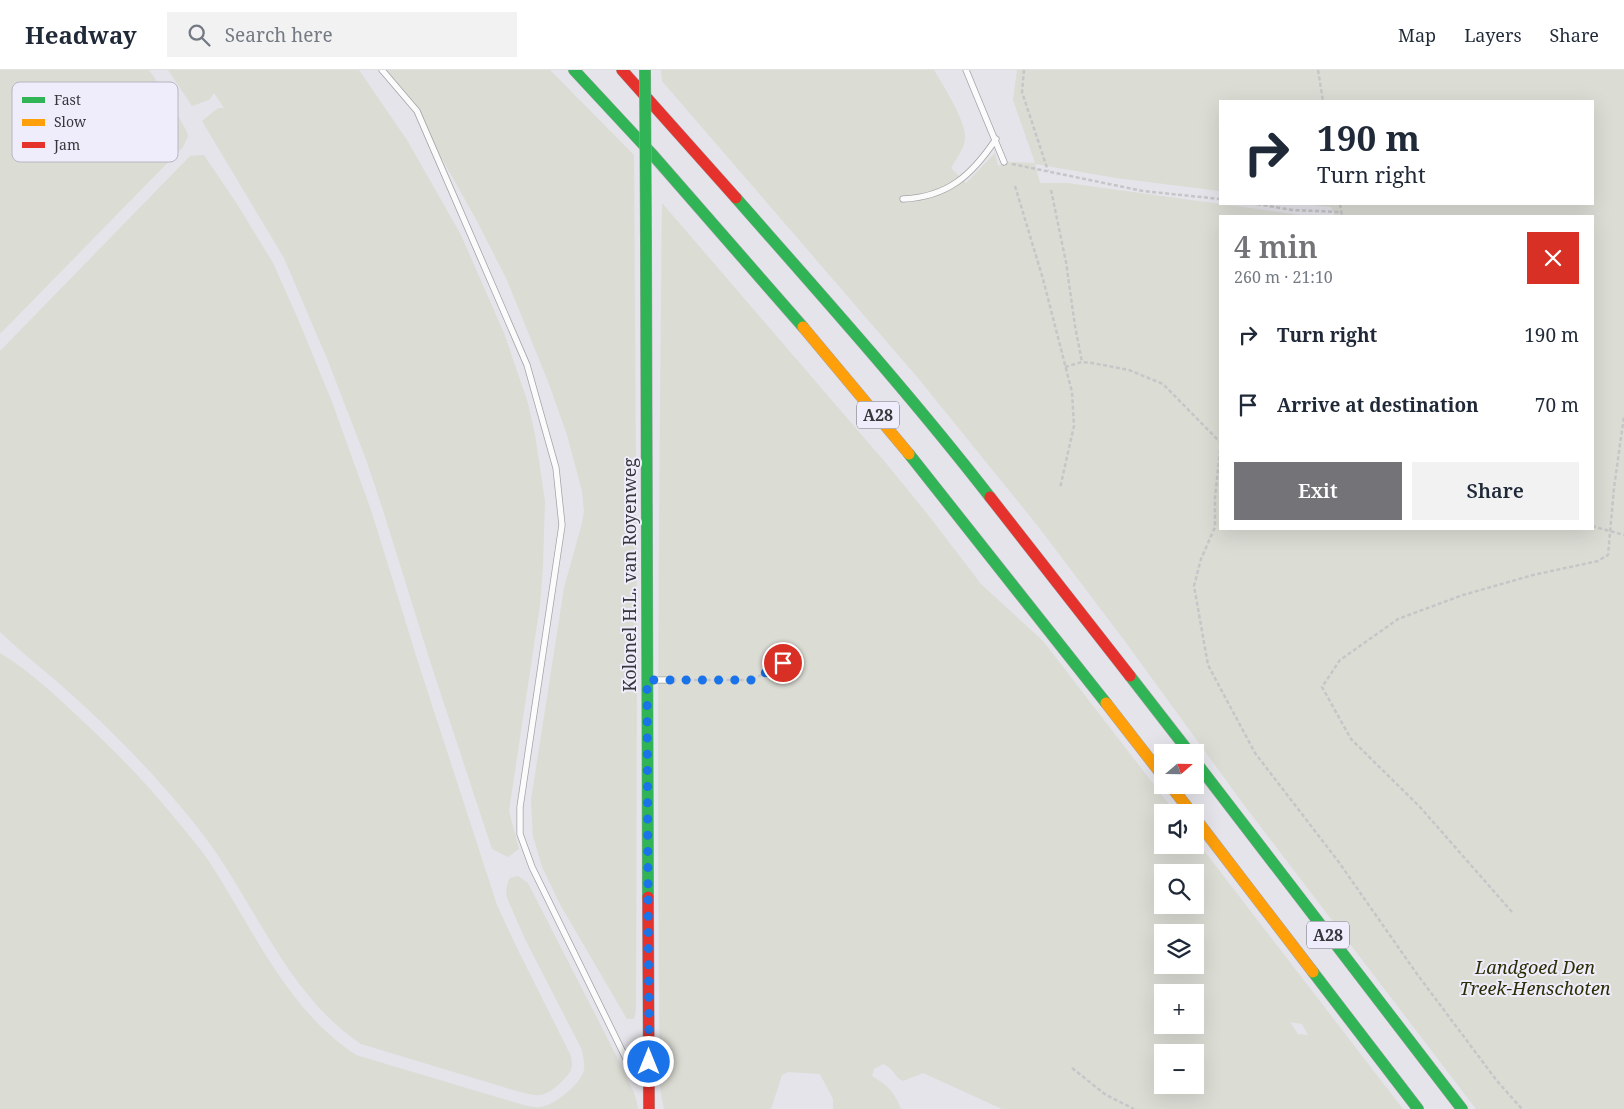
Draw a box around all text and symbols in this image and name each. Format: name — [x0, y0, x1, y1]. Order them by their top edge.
search box — [167, 12, 517, 57]
text: Headway — [25, 18, 137, 51]
icon: search — [185, 21, 213, 49]
text: Search here — [225, 22, 333, 48]
text: Map — [1398, 23, 1436, 47]
text: Layers — [1464, 23, 1522, 47]
text: Share — [1550, 23, 1599, 47]
legend — [12, 82, 178, 162]
text: Fast — [54, 90, 81, 109]
text: Slow — [54, 112, 87, 131]
text: 190 m — [1317, 114, 1420, 161]
icon: right — [1234, 120, 1299, 185]
text: Jam — [53, 135, 80, 154]
text: Turn right — [1317, 159, 1426, 189]
text: 4 min — [1234, 226, 1318, 267]
button: close — [1527, 232, 1579, 284]
text: 260 m · 21:10 — [1234, 266, 1333, 288]
icon: right — [1234, 321, 1262, 349]
text: Turn right — [1277, 322, 1377, 348]
text: 190 m — [1524, 322, 1579, 348]
icon: arrive — [1234, 391, 1262, 419]
text: Arrive at destination — [1277, 392, 1479, 418]
text: 70 m — [1535, 392, 1579, 418]
road number: A28 — [857, 402, 899, 428]
street label: Kolonel H.L. van Royenweg — [617, 458, 641, 692]
button: Exit — [1234, 462, 1402, 520]
button: Share — [1412, 462, 1579, 520]
pin — [762, 642, 804, 684]
icon: arrive — [769, 649, 797, 677]
north arrow — [1154, 744, 1204, 794]
map controls — [1154, 744, 1204, 1094]
button: sound — [1154, 804, 1204, 854]
button: search — [1154, 864, 1204, 914]
road number: A28 — [1307, 922, 1349, 948]
button: layers — [1154, 924, 1204, 974]
park label: Landgoed Den Treek-Henschoten — [1459, 955, 1611, 1000]
button: + — [1154, 984, 1204, 1034]
position arrow — [622, 1035, 674, 1087]
button: − — [1154, 1044, 1204, 1094]

